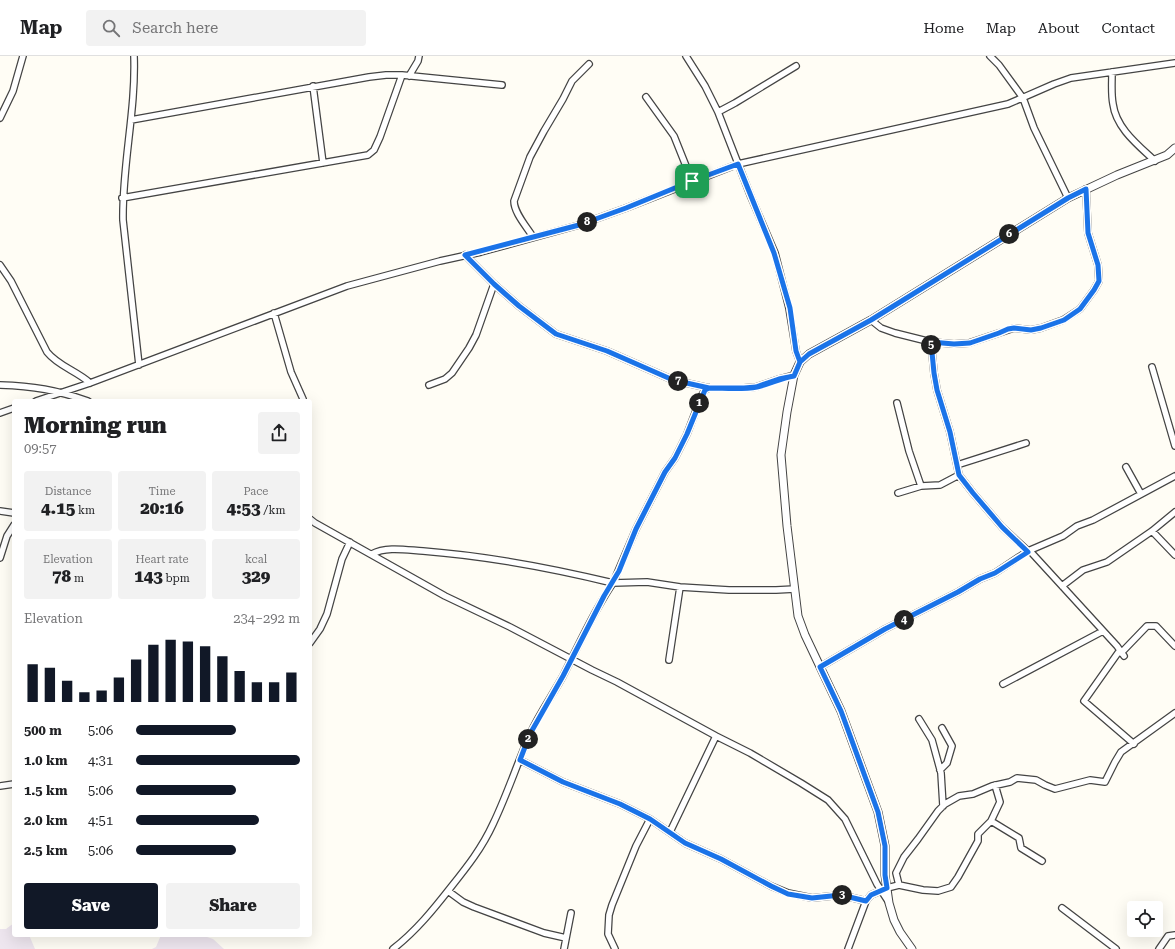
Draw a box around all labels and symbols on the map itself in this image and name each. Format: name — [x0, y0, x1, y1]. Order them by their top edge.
pin — [675, 164, 709, 198]
pin: 8 — [577, 212, 597, 232]
pin: 6 — [999, 224, 1019, 244]
pin: 5 — [921, 335, 941, 355]
pin: 7 — [668, 371, 688, 391]
pin: 1 — [689, 393, 709, 413]
pin: 4 — [894, 610, 914, 630]
pin: 2 — [518, 729, 538, 749]
pin: 3 — [832, 885, 852, 905]

